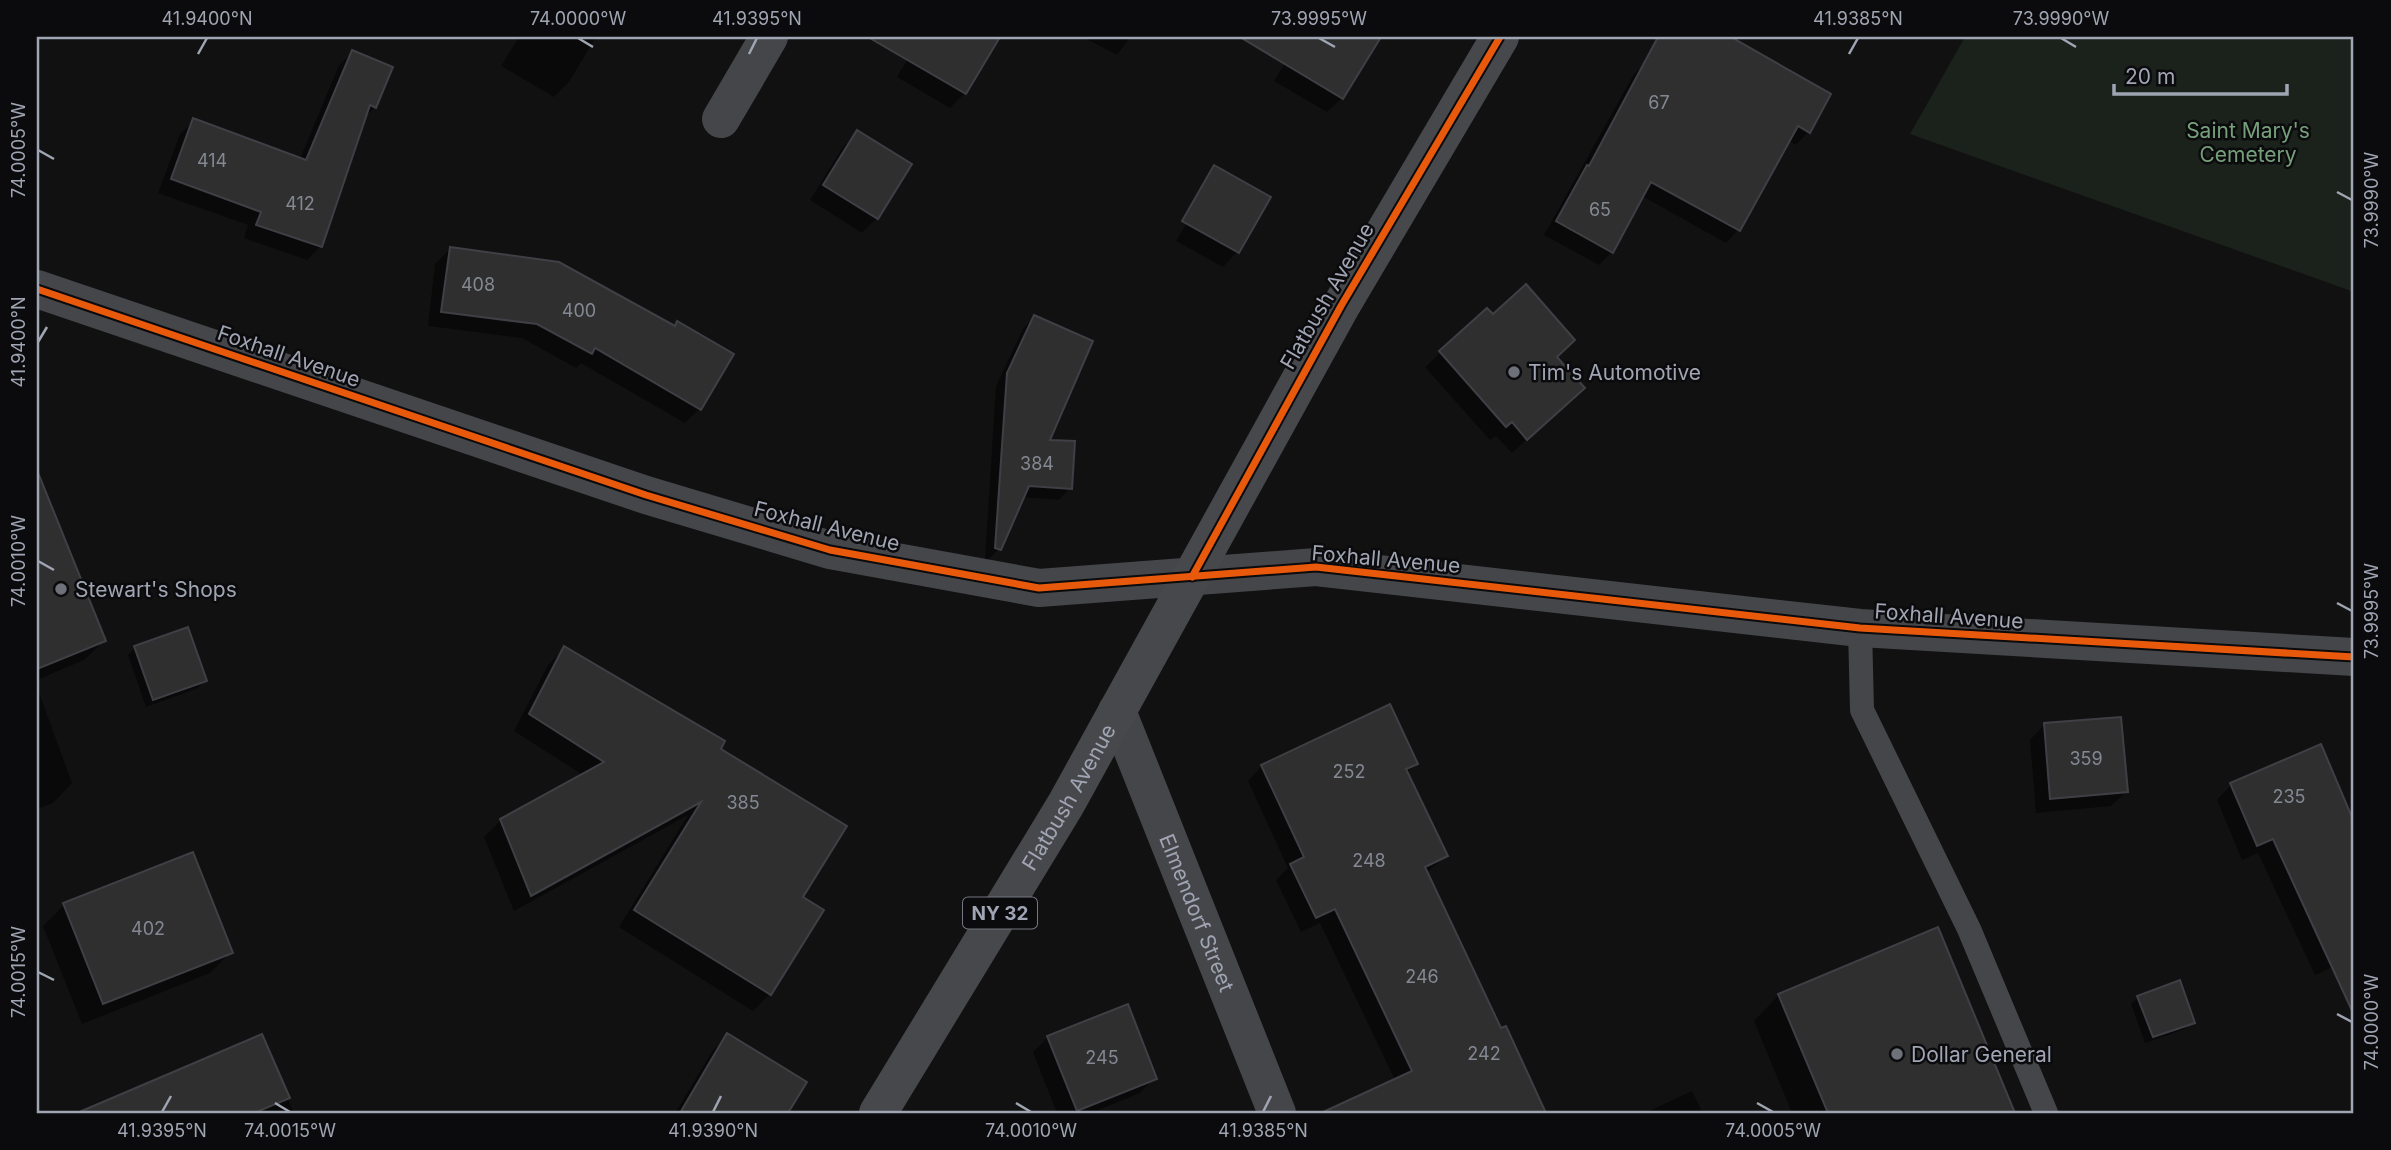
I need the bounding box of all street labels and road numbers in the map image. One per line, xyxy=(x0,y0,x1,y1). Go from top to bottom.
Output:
street label: Flatbush Avenue xyxy=(1275,218,1379,374)
street label: Foxhall Avenue xyxy=(214,320,364,392)
street label: Foxhall Avenue xyxy=(752,496,902,556)
street label: Foxhall Avenue xyxy=(1311,540,1461,578)
street label: Foxhall Avenue xyxy=(1874,598,2024,634)
street label: Flatbush Avenue xyxy=(1016,719,1120,875)
street label: Elmendorf Street xyxy=(1155,830,1240,995)
road number: NY 32 xyxy=(963,897,1037,928)

